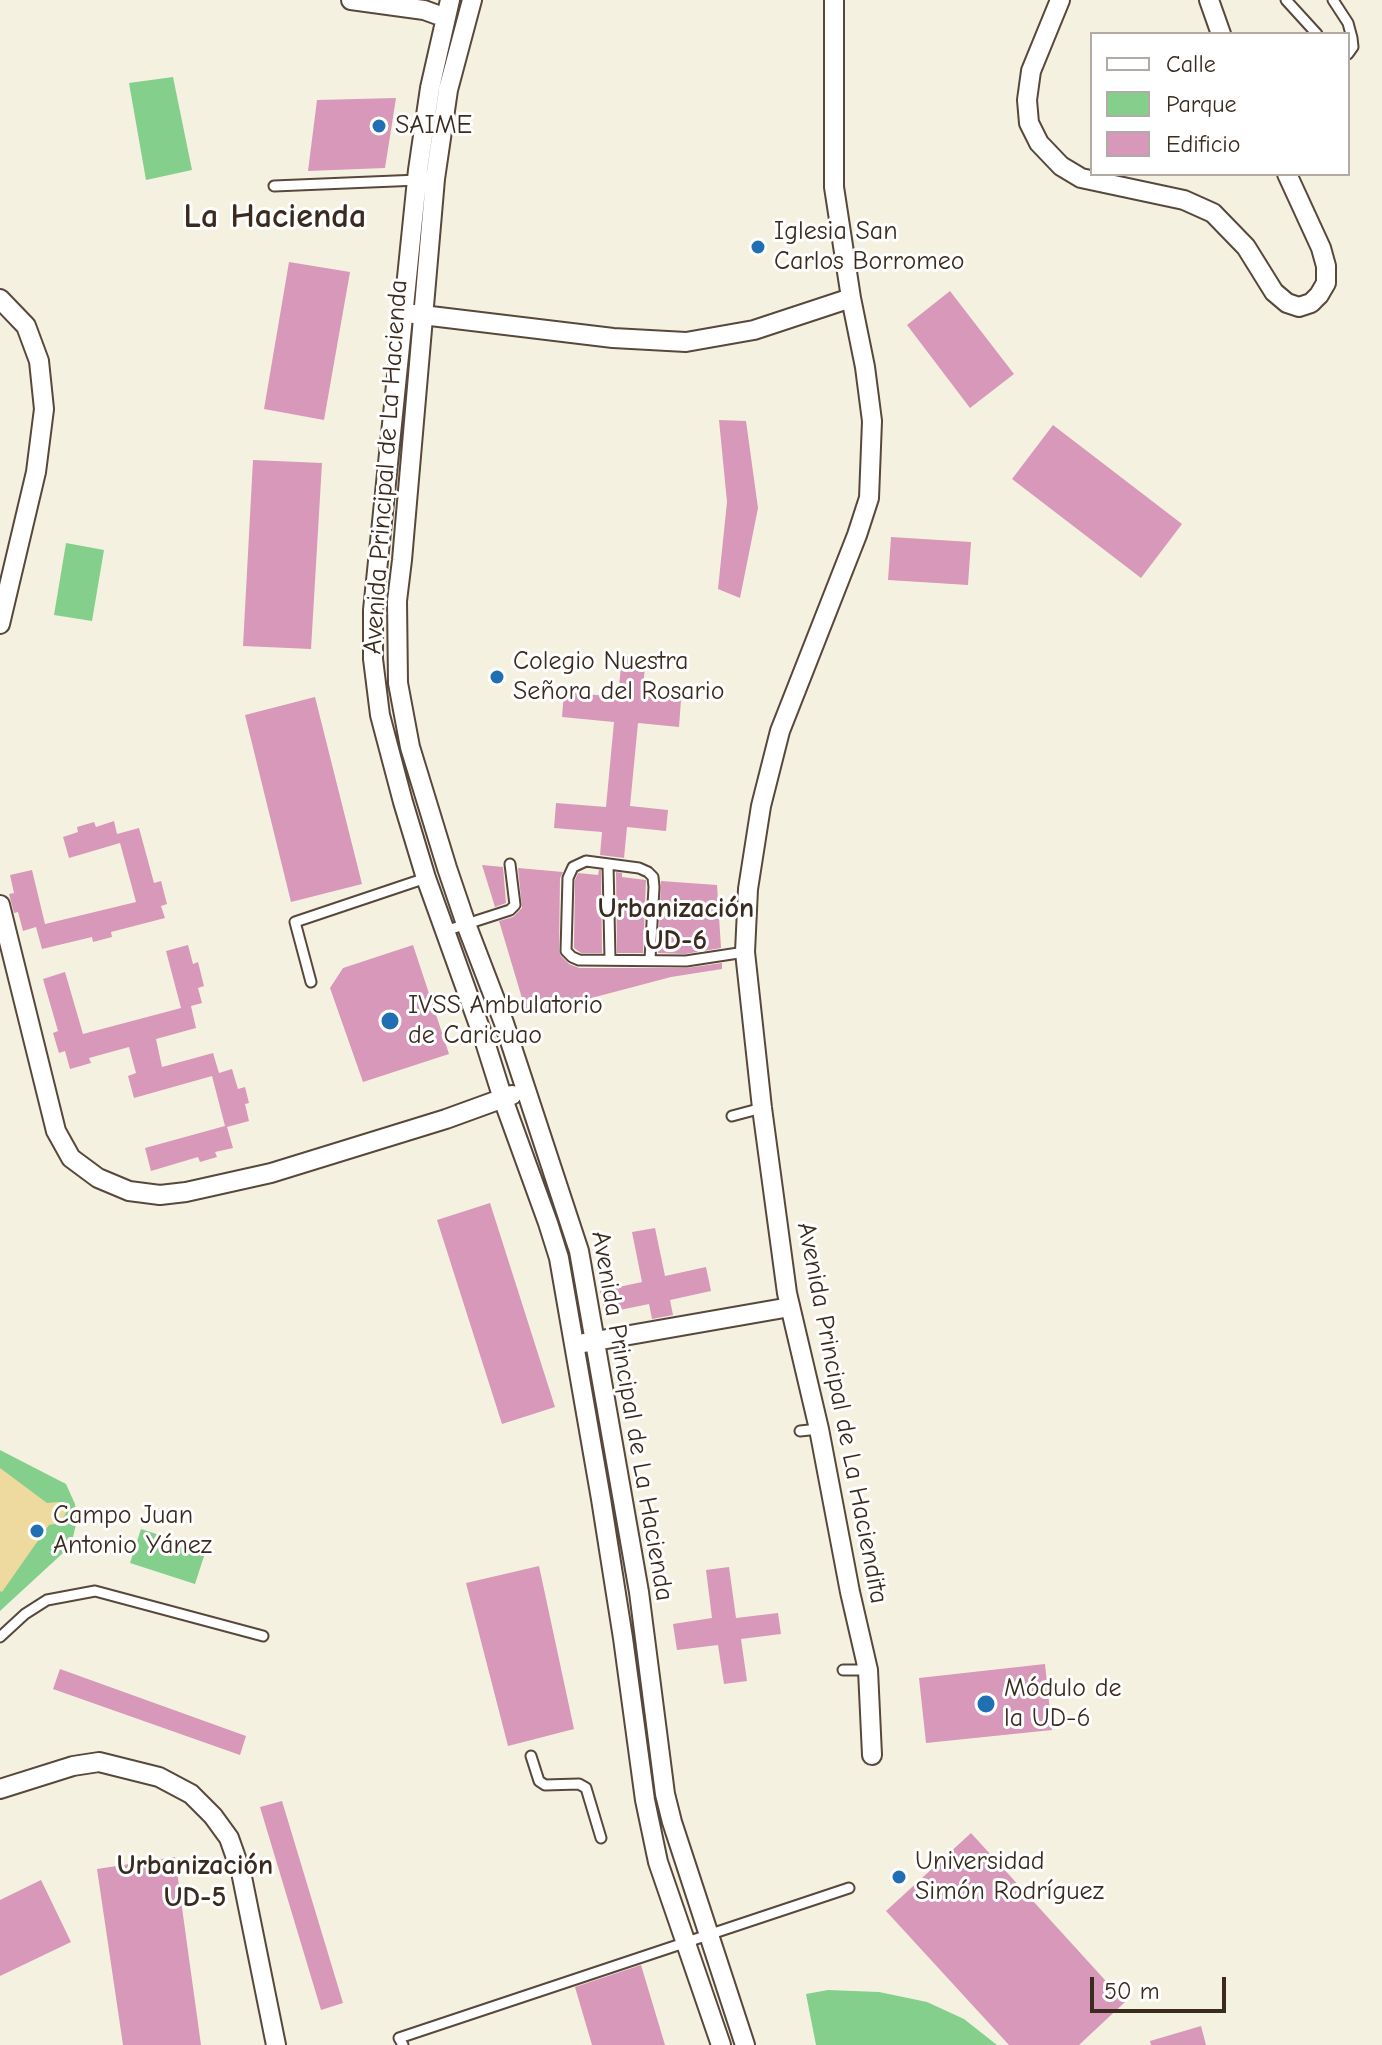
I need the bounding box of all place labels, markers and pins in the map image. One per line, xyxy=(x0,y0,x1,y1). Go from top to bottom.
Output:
place label: SAIME xyxy=(395,110,472,142)
marker: SAIME xyxy=(370,117,388,135)
place label: Iglesia San Carlos Borromeo xyxy=(774,216,965,278)
marker: Iglesia San Carlos Borromeo xyxy=(749,238,767,256)
place label: Colegio Nuestra Señora del Rosario xyxy=(513,646,725,708)
marker: Colegio Nuestra Señora del Rosario xyxy=(488,668,506,686)
place label: IVSS Ambulatorio de Caricuao xyxy=(408,990,603,1052)
marker: IVSS Ambulatorio de Caricuao xyxy=(379,1010,401,1032)
place label: Campo Juan Antonio Yánez xyxy=(53,1500,212,1562)
marker: Campo Juan Antonio Yánez xyxy=(28,1522,46,1540)
place label: Módulo de la UD-6 xyxy=(1004,1673,1122,1734)
marker: Módulo de la UD-6 xyxy=(975,1693,997,1715)
place label: Universidad Simón Rodríguez xyxy=(915,1846,1104,1908)
marker: Universidad Simón Rodríguez xyxy=(890,1868,908,1886)

